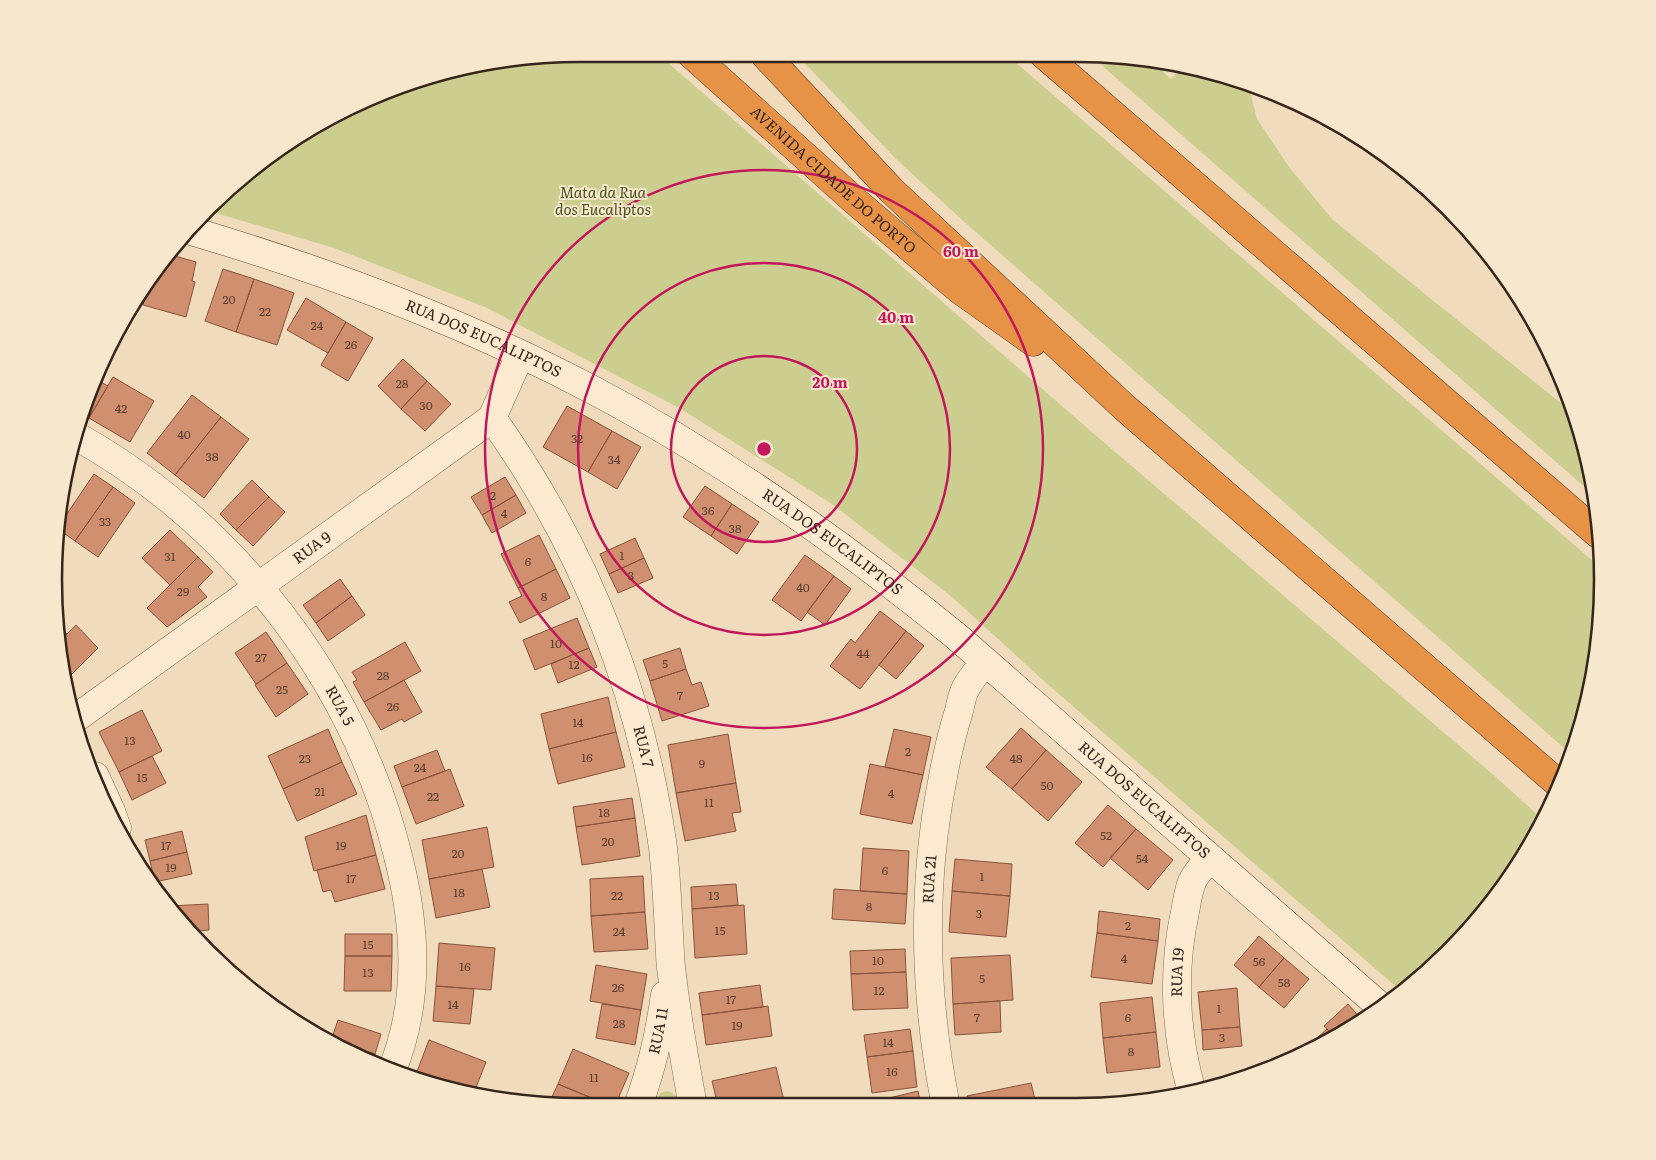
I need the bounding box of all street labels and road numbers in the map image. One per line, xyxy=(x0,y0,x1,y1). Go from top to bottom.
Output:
street label: AVENIDA CIDADE DO PORTO xyxy=(746,100,922,258)
street label: RUA DOS EUCALIPTOS xyxy=(403,292,566,382)
street label: RUA DOS EUCALIPTOS xyxy=(758,482,908,600)
street label: RUA 9 xyxy=(287,525,335,568)
street label: RUA 5 xyxy=(321,681,361,729)
street label: RUA 7 xyxy=(628,723,661,770)
street label: RUA DOS EUCALIPTOS xyxy=(1074,735,1216,863)
street label: RUA 21 xyxy=(915,854,941,904)
street label: RUA 19 xyxy=(1164,947,1189,997)
street label: RUA 11 xyxy=(641,1006,673,1056)

